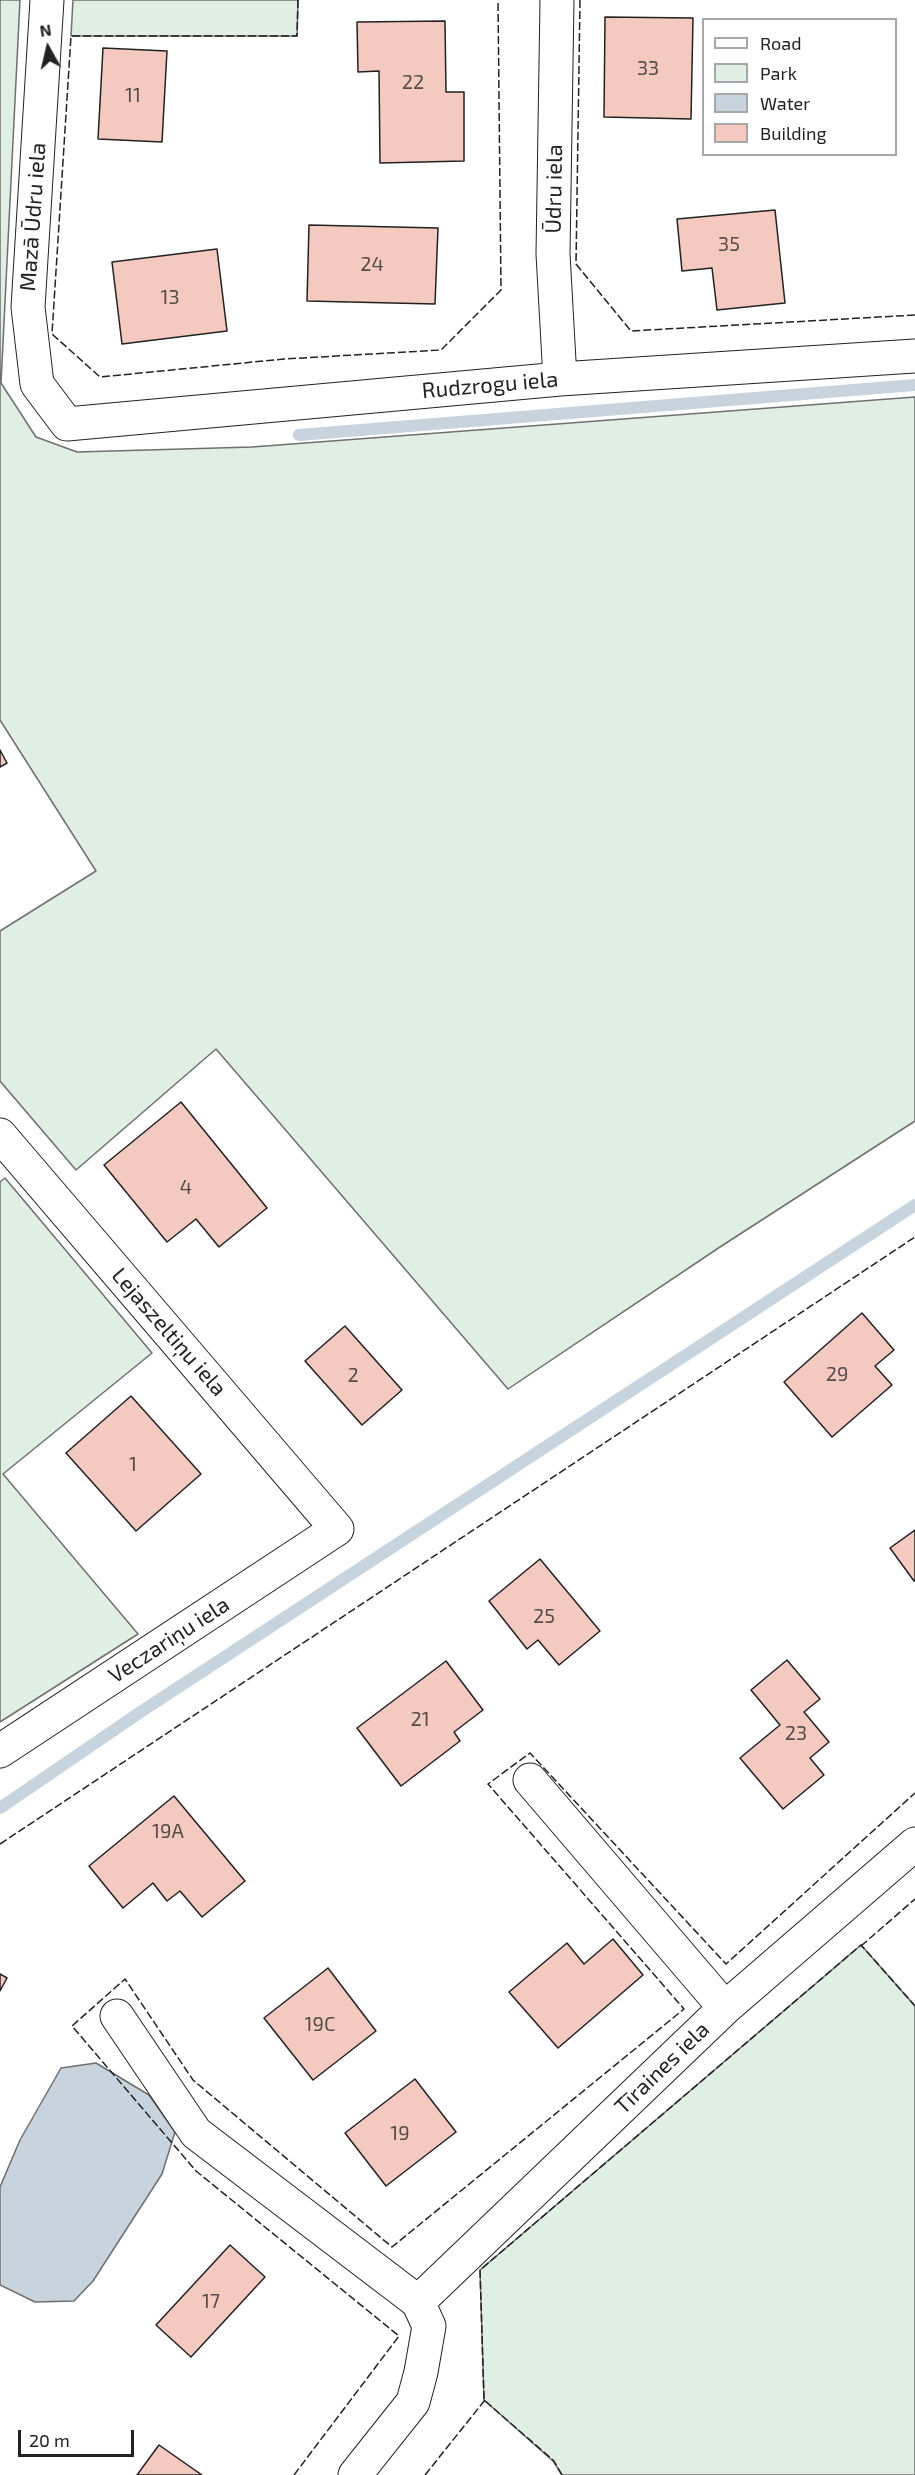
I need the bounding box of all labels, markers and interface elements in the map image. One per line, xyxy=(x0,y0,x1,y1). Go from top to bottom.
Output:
north arrow xyxy=(18,18,78,78)
legend xyxy=(702,18,897,156)
text: N xyxy=(38,19,52,40)
text: Road xyxy=(760,32,801,54)
house number: 33 xyxy=(637,56,659,80)
text: Park xyxy=(760,62,797,84)
house number: 22 xyxy=(402,70,424,94)
house number: 11 xyxy=(125,83,141,107)
text: Water xyxy=(760,92,810,114)
text: Building xyxy=(760,122,827,144)
street label: Mazā Ūdru iela xyxy=(15,142,51,292)
street label: Ūdru iela xyxy=(540,144,568,234)
house number: 35 xyxy=(718,232,740,256)
house number: 24 xyxy=(360,252,384,276)
house number: 13 xyxy=(160,285,180,309)
street label: Rudzrogu iela xyxy=(421,366,559,404)
house number: 4 xyxy=(180,1175,192,1199)
street label: Lejaszeltiņu iela xyxy=(106,1263,232,1401)
house number: 29 xyxy=(826,1362,848,1386)
house number: 2 xyxy=(347,1363,359,1387)
house number: 1 xyxy=(129,1452,137,1476)
street label: Veczariņu iela xyxy=(104,1591,234,1689)
house number: 25 xyxy=(533,1604,555,1628)
house number: 21 xyxy=(410,1707,430,1731)
house number: 23 xyxy=(785,1721,807,1745)
house number: 19A xyxy=(152,1819,184,1843)
house number: 19C xyxy=(305,2012,335,2036)
street label: Tīraines iela xyxy=(609,2016,715,2120)
house number: 19 xyxy=(390,2121,410,2145)
house number: 17 xyxy=(202,2289,220,2313)
scale bar xyxy=(21,2418,136,2456)
text: 20 m xyxy=(29,2429,70,2451)

